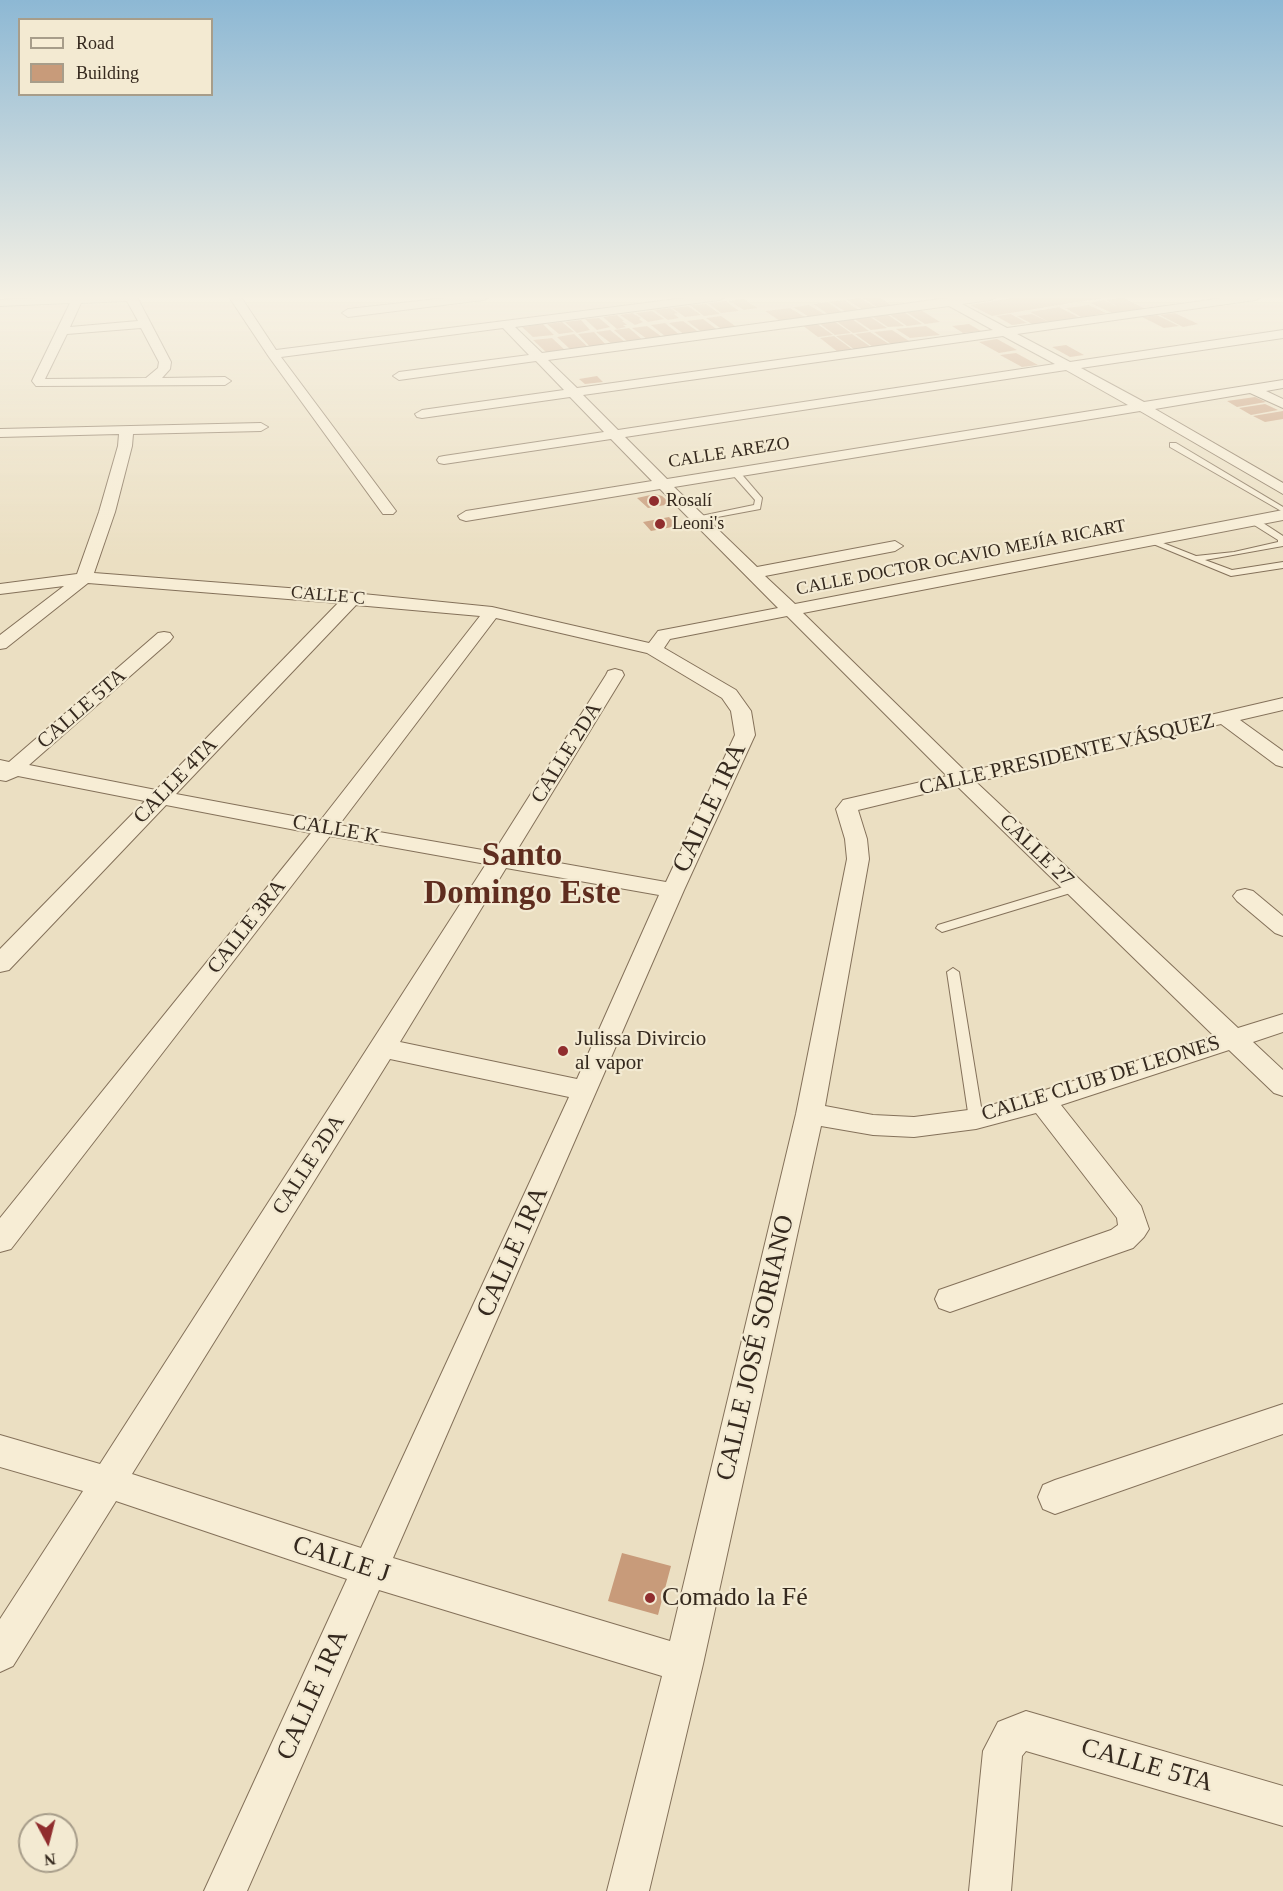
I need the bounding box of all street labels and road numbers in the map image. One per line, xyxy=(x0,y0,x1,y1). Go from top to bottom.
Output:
street label: CALLE AREZO xyxy=(667,433,791,473)
street label: CALLE DOCTOR OCAVIO MEJÍA RICART xyxy=(794,515,1128,601)
street label: CALLE C xyxy=(290,582,366,610)
street label: CALLE 5TA xyxy=(32,664,132,754)
street label: CALLE 2DA xyxy=(526,698,608,808)
street label: CALLE PRESIDENTE VÁSQUEZ xyxy=(917,709,1217,801)
street label: CALLE 4TA xyxy=(129,733,223,829)
street label: CALLE 1RA xyxy=(666,738,754,878)
street label: CALLE 27 xyxy=(993,809,1079,893)
street label: CALLE K xyxy=(290,810,382,850)
street label: CALLE 3RA xyxy=(202,875,292,979)
street label: CALLE CLUB DE LEONES xyxy=(979,1031,1223,1127)
street label: CALLE 2DA xyxy=(267,1110,351,1220)
street label: CALLE 1RA xyxy=(470,1182,556,1322)
street label: CALLE JOSÉ SORIANO xyxy=(710,1212,802,1484)
street label: CALLE J xyxy=(288,1530,394,1590)
street label: CALLE 1RA xyxy=(270,1625,356,1765)
street label: CALLE 5TA xyxy=(1077,1732,1217,1800)

